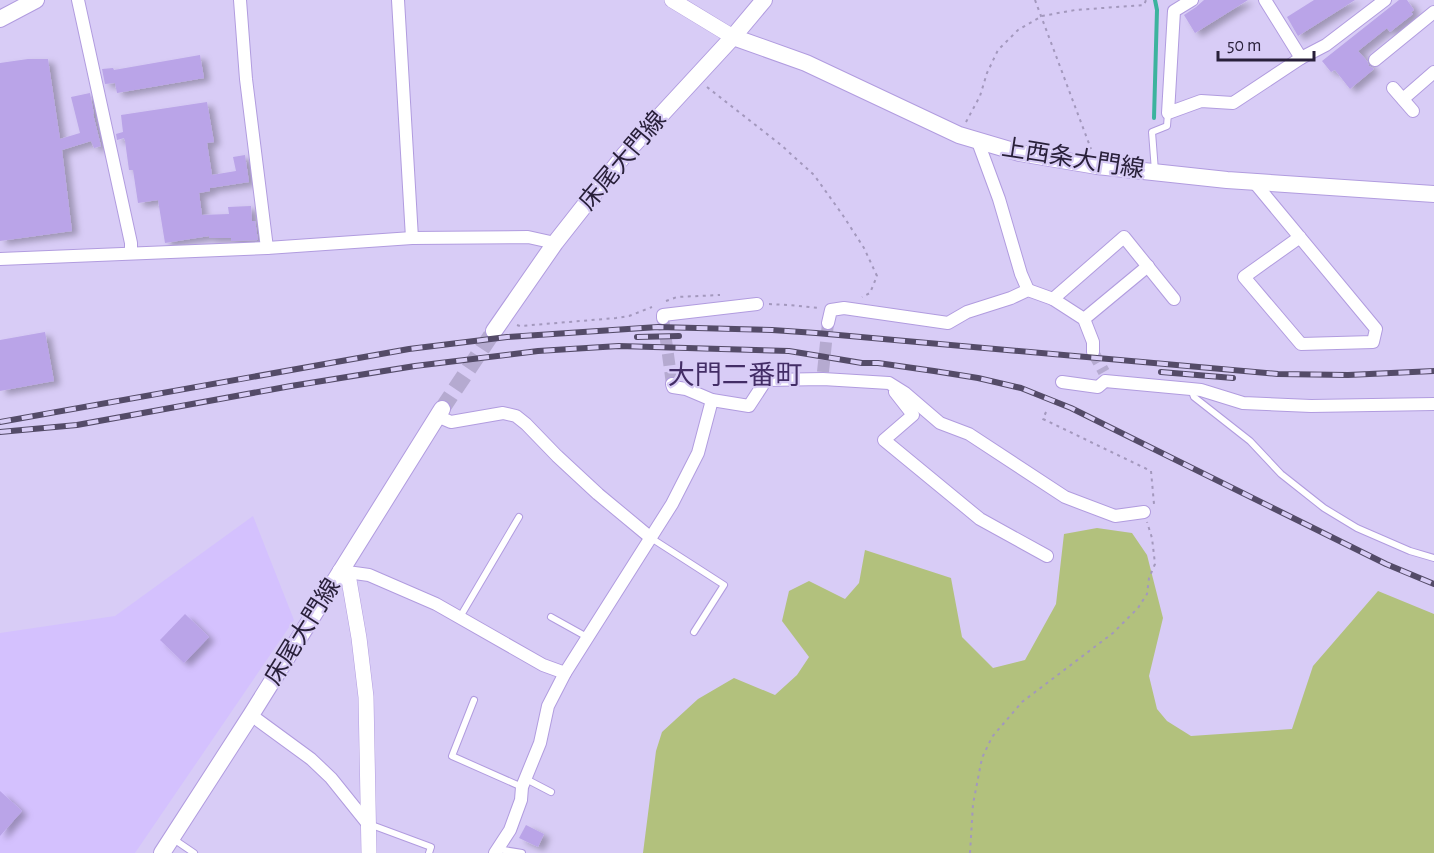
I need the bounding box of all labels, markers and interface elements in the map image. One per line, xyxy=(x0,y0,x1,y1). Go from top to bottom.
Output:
scale bar xyxy=(1218,24,1314,62)
text: 50 m xyxy=(1227,37,1261,55)
street label: 床尾大門線 xyxy=(574,106,671,215)
street label: 上西条大門線 xyxy=(1000,134,1146,182)
district label: 大門二番町 xyxy=(668,361,803,389)
street label: 床尾大門線 xyxy=(259,574,345,689)

